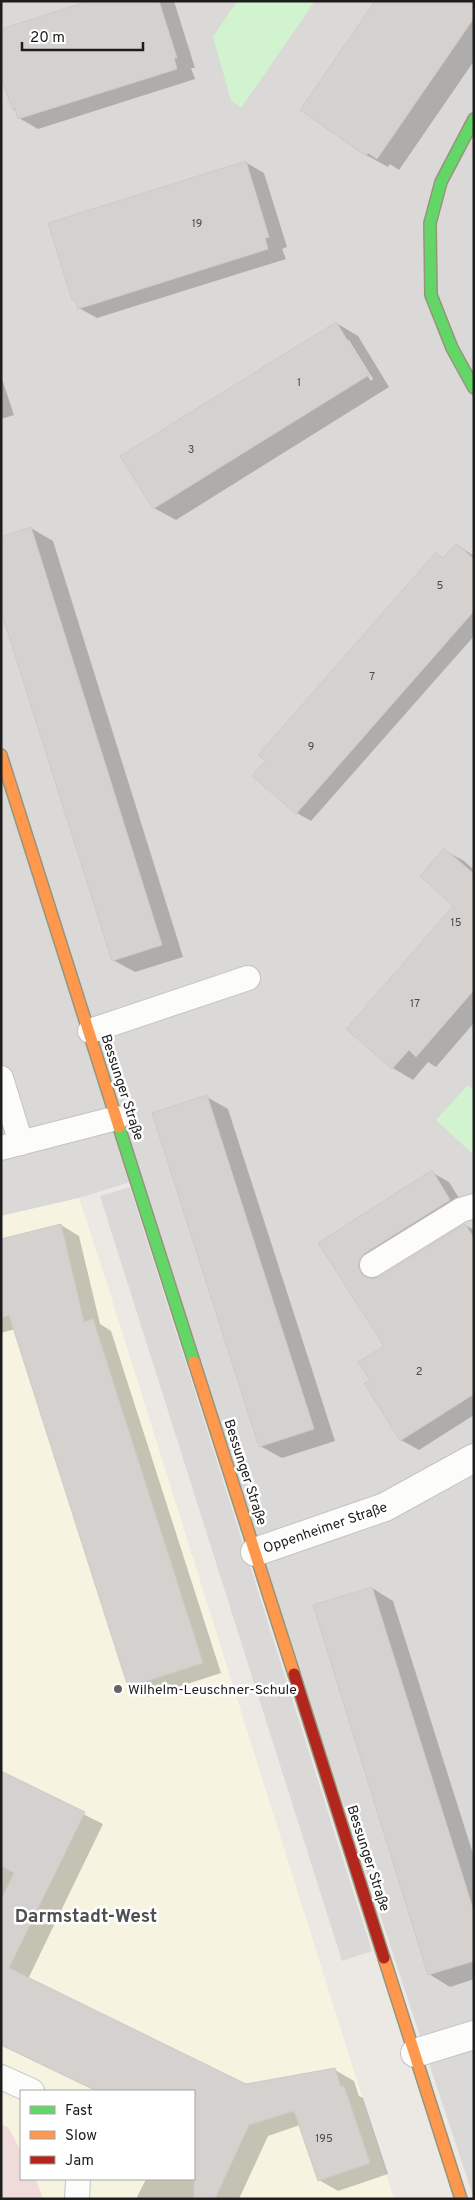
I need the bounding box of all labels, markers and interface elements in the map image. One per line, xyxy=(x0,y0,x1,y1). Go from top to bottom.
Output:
scale bar xyxy=(22,20,144,52)
text: 20 m xyxy=(30,29,65,48)
house number: 19 xyxy=(192,217,202,231)
house number: 1 xyxy=(297,376,301,390)
house number: 3 xyxy=(188,443,194,457)
house number: 5 xyxy=(437,579,444,593)
house number: 7 xyxy=(369,670,375,684)
house number: 9 xyxy=(308,740,314,754)
house number: 15 xyxy=(451,916,462,930)
house number: 17 xyxy=(410,997,420,1011)
street label: Bessunger Straße xyxy=(96,1032,147,1143)
house number: 2 xyxy=(416,1365,422,1379)
street label: Bessunger Straße xyxy=(219,1417,270,1528)
street label: Oppenheimer Straße xyxy=(261,1499,390,1558)
place label: Wilhelm-Leuschner-Schule xyxy=(128,1682,297,1699)
marker: Wilhelm-Leuschner-Schule xyxy=(112,1683,124,1695)
street label: Bessunger Straße xyxy=(342,1803,393,1914)
district label: Darmstadt-West xyxy=(15,1905,157,1929)
legend xyxy=(20,2090,195,2180)
text: Fast xyxy=(65,2102,93,2121)
text: Slow xyxy=(65,2127,97,2146)
house number: 195 xyxy=(315,2132,333,2146)
text: Jam xyxy=(65,2152,94,2171)

